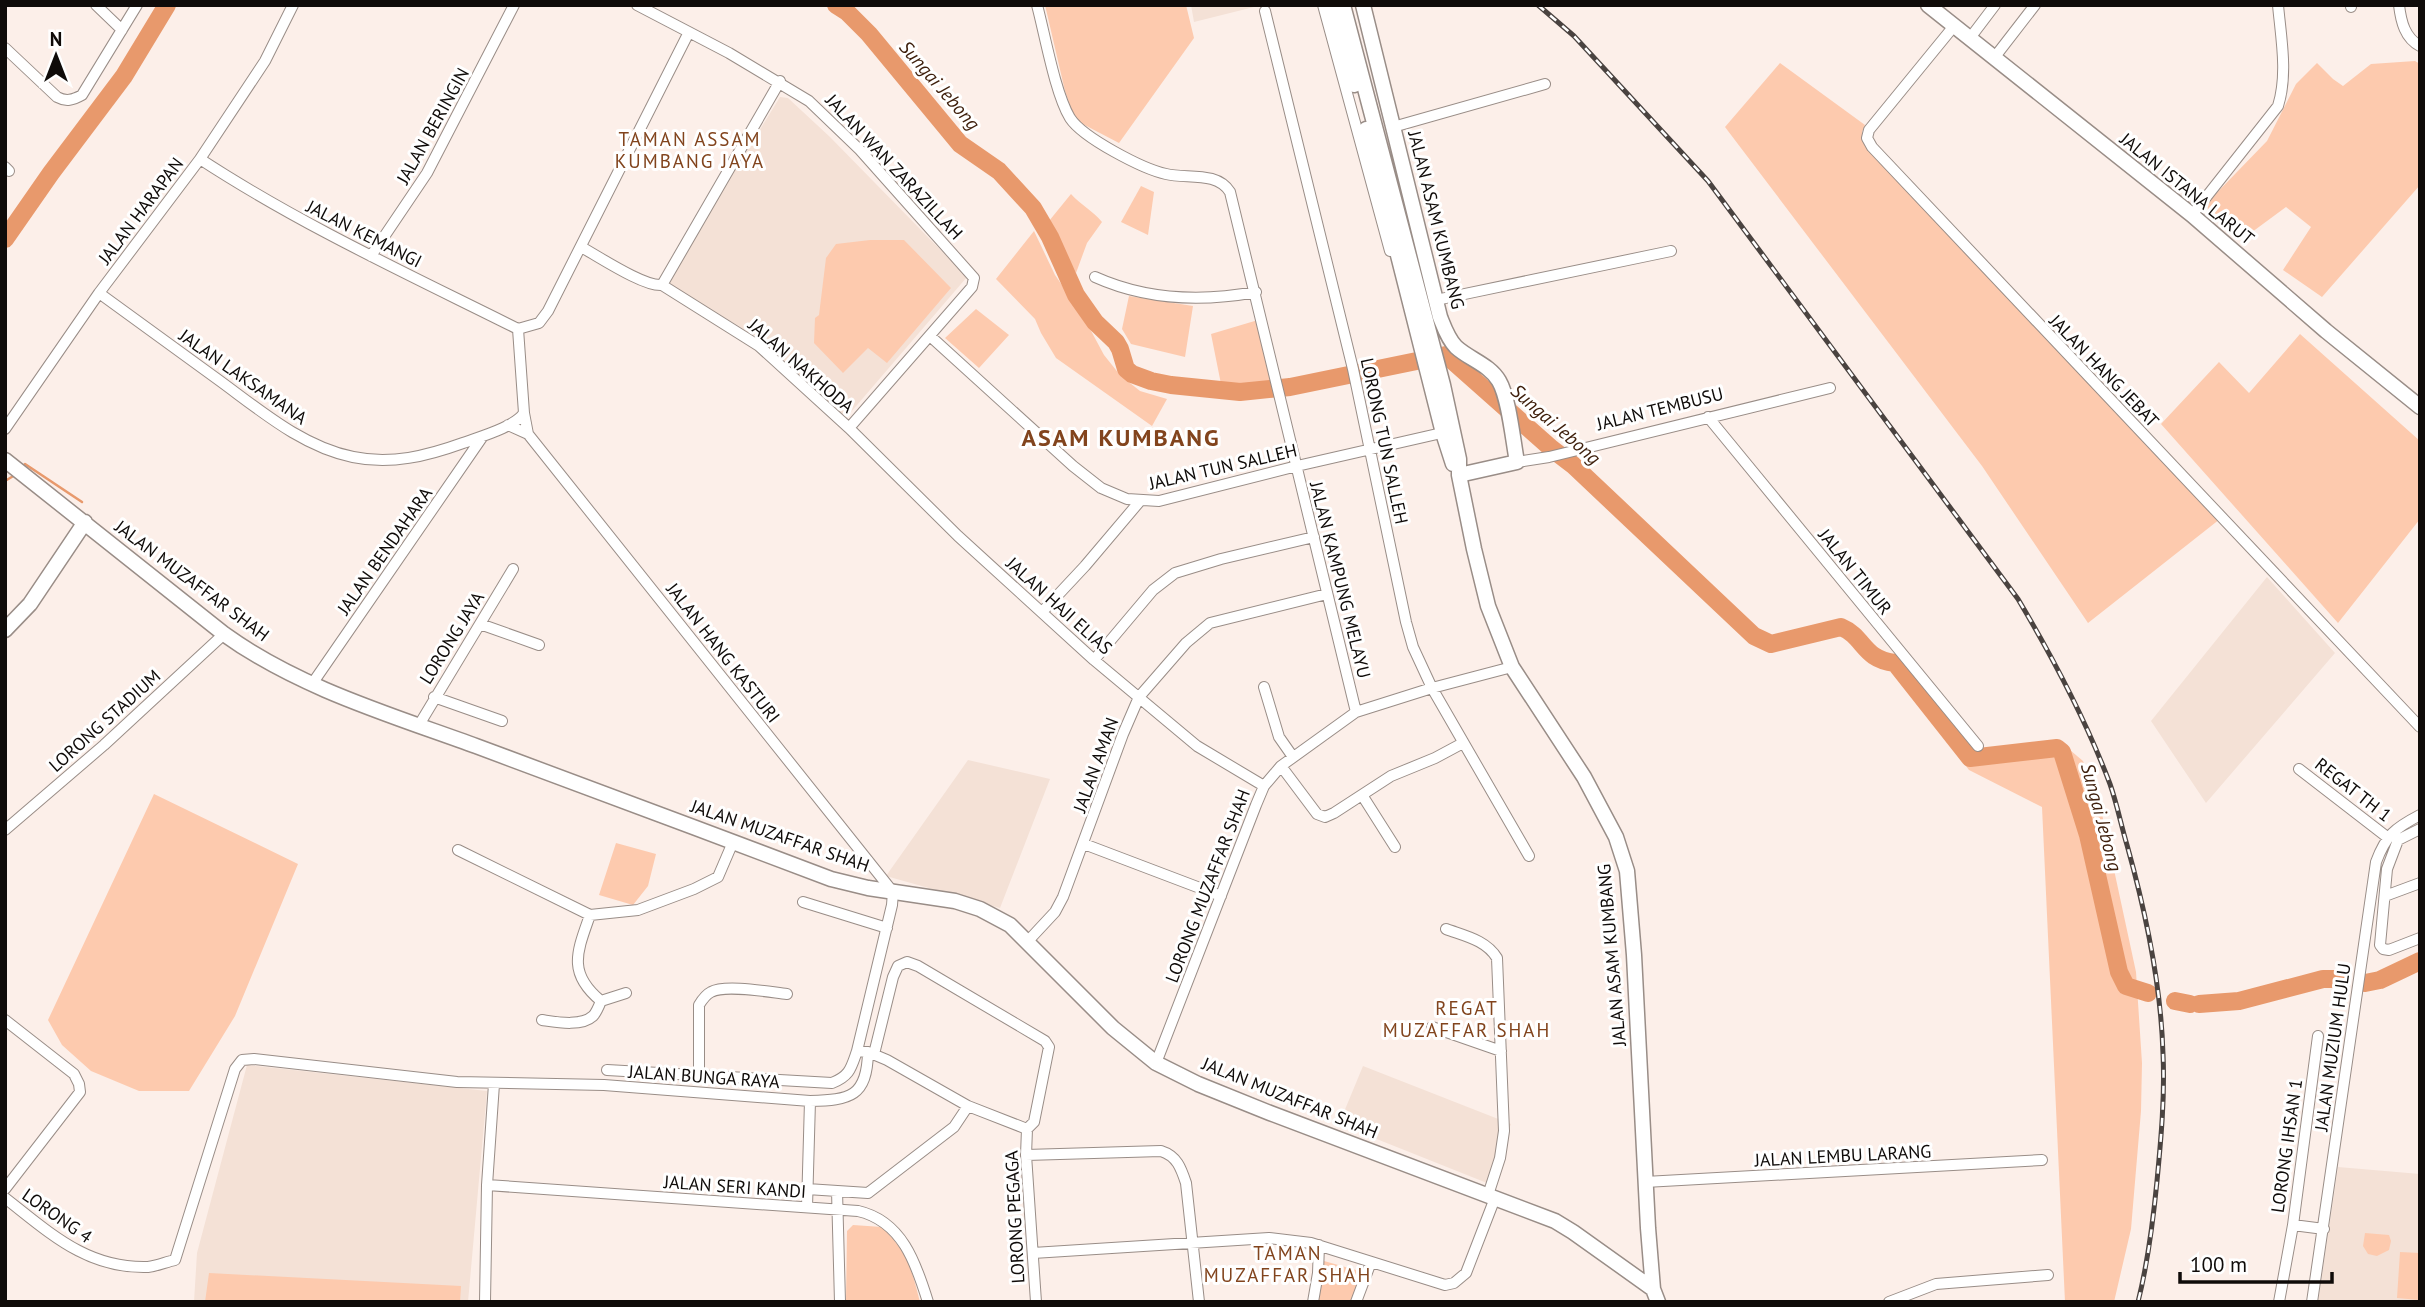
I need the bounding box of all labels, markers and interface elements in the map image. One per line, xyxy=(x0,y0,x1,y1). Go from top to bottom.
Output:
north arrow xyxy=(21,21,91,91)
text: N xyxy=(50,27,62,51)
water label: Sungai Jebong xyxy=(895,35,986,135)
street label: JALAN BERINGIN xyxy=(391,64,474,189)
street label: JALAN WAN ZARAZILLAH xyxy=(820,88,968,244)
district label: TAMAN ASSAM KUMBANG JAYA xyxy=(615,127,765,173)
street label: JALAN ASAM KUMBANG xyxy=(1403,127,1470,311)
street label: JALAN ISTANA LARUT xyxy=(2115,127,2259,250)
street label: JALAN HARAPAN xyxy=(92,153,188,269)
street label: JALAN KEMANGI xyxy=(302,194,426,272)
street label: JALAN HANG JEBAT xyxy=(2044,309,2164,432)
street label: JALAN NAKHODA xyxy=(743,313,859,418)
street label: JALAN LAKSAMANA xyxy=(174,323,312,430)
street label: LORONG TUN SALLEH xyxy=(1356,356,1413,526)
water label: Sungai Jebong xyxy=(1506,379,1606,470)
street label: JALAN TEMBUSU xyxy=(1593,382,1725,436)
district label: ASAM KUMBANG xyxy=(1021,422,1221,453)
street label: JALAN TUN SALLEH xyxy=(1146,438,1299,495)
street label: JALAN KAMPUNG MELAYU xyxy=(1305,478,1376,681)
street label: JALAN BENDAHARA xyxy=(332,482,437,620)
street label: JALAN MUZAFFAR SHAH xyxy=(110,514,274,646)
street label: JALAN TIMUR xyxy=(1813,523,1897,620)
street label: JALAN HAJI ELIAS xyxy=(1001,551,1117,659)
street label: JALAN HANG KASTURI xyxy=(661,577,785,727)
street label: LORONG JAYA xyxy=(414,587,489,688)
street label: LORONG STADIUM xyxy=(44,664,165,777)
street label: JALAN AMAN xyxy=(1067,714,1123,816)
street label: REGAT TH 1 xyxy=(2310,753,2396,827)
water label: Sungai Jebong xyxy=(2076,760,2128,874)
street label: LORONG MUZAFFAR SHAH xyxy=(1160,786,1255,986)
street label: JALAN MUZAFFAR SHAH xyxy=(687,794,873,877)
street label: JALAN ASAM KUMBANG xyxy=(1592,863,1631,1048)
street label: JALAN MUZIUM HULU xyxy=(2309,961,2356,1133)
district label: REGAT MUZAFFAR SHAH xyxy=(1383,996,1551,1042)
street label: JALAN MUZAFFAR SHAH xyxy=(1198,1051,1381,1143)
street label: JALAN BUNGA RAYA xyxy=(627,1060,781,1093)
street label: LORONG IHSAN 1 xyxy=(2266,1078,2307,1214)
street label: JALAN LEMBU LARANG xyxy=(1753,1139,1932,1172)
street label: LORONG PEGAGA xyxy=(1000,1150,1029,1284)
street label: JALAN SERI KANDI xyxy=(662,1170,807,1203)
street label: LORONG 4 xyxy=(18,1183,97,1248)
scale bar xyxy=(2180,1240,2332,1284)
district label: TAMAN MUZAFFAR SHAH xyxy=(1204,1241,1372,1287)
text: 100 m xyxy=(2190,1251,2247,1278)

